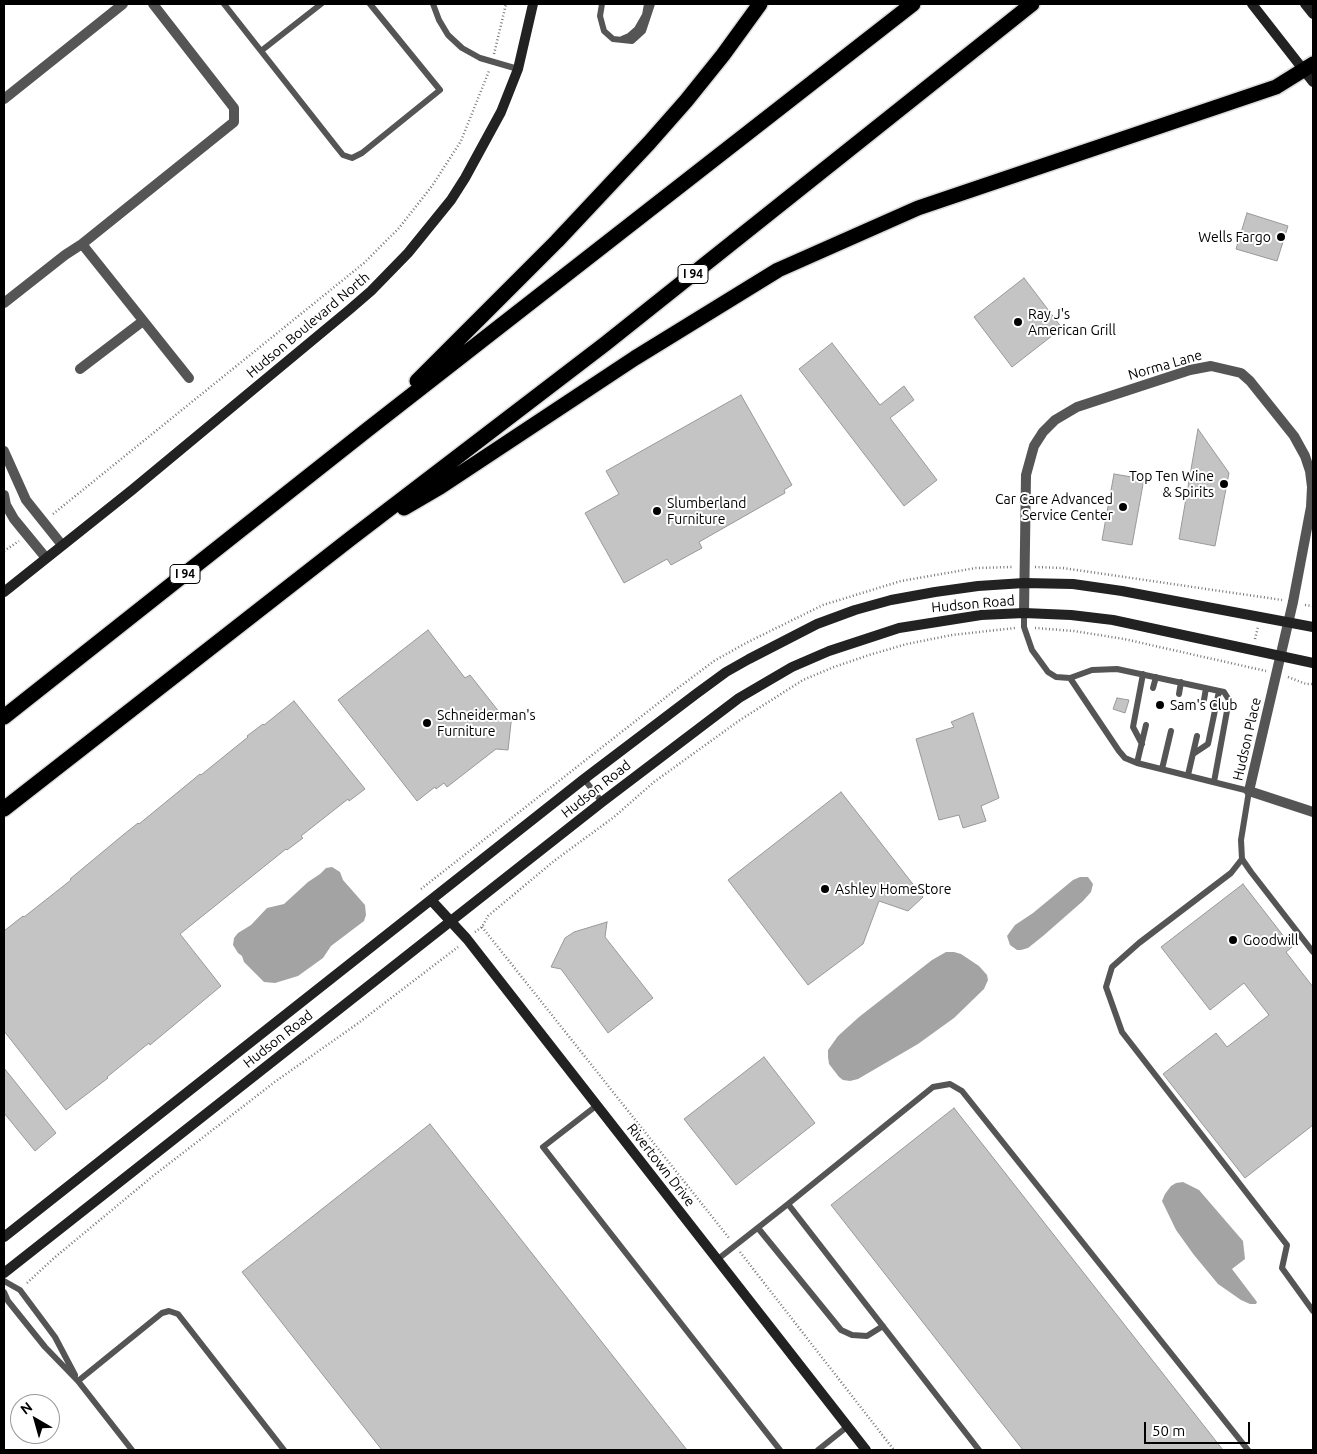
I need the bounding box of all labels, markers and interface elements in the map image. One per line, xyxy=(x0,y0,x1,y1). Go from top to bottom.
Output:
place label: Wells Fargo xyxy=(1198,229,1271,245)
marker: Wells Fargo xyxy=(1275,231,1287,243)
road number: I 94 xyxy=(678,264,708,284)
street label: Hudson Boulevard North xyxy=(243,269,373,381)
place label: Ray J's American Grill xyxy=(1028,306,1116,338)
marker: Ray J's American Grill xyxy=(1012,316,1024,328)
street label: Norma Lane xyxy=(1126,346,1204,384)
place label: Top Ten Wine & Spirits xyxy=(1129,468,1214,501)
marker: Top Ten Wine & Spirits xyxy=(1218,478,1230,490)
place label: Car Care Advanced Service Center xyxy=(995,491,1113,524)
place label: Slumberland Furniture xyxy=(667,495,746,528)
marker: Car Care Advanced Service Center xyxy=(1117,501,1129,513)
marker: Slumberland Furniture xyxy=(651,505,663,517)
road number: I 94 xyxy=(170,564,200,584)
street label: Hudson Road xyxy=(931,592,1015,616)
street label: Hudson Place xyxy=(1229,696,1265,782)
place label: Sam's Club xyxy=(1170,697,1238,713)
marker: Sam's Club xyxy=(1154,699,1166,711)
place label: Schneiderman's Furniture xyxy=(437,707,536,740)
marker: Schneiderman's Furniture xyxy=(421,717,433,729)
street label: Hudson Road xyxy=(558,757,634,821)
place label: Ashley HomeStore xyxy=(835,881,951,897)
marker: Ashley HomeStore xyxy=(819,883,831,895)
place label: Goodwill xyxy=(1243,932,1298,948)
marker: Goodwill xyxy=(1227,934,1239,946)
street label: Hudson Road xyxy=(240,1007,316,1071)
street label: Rivertown Drive xyxy=(623,1120,699,1210)
north arrow xyxy=(10,1394,60,1444)
text: N xyxy=(17,1398,35,1417)
scale bar xyxy=(1147,1412,1253,1444)
text: 50 m xyxy=(1152,1422,1185,1439)

